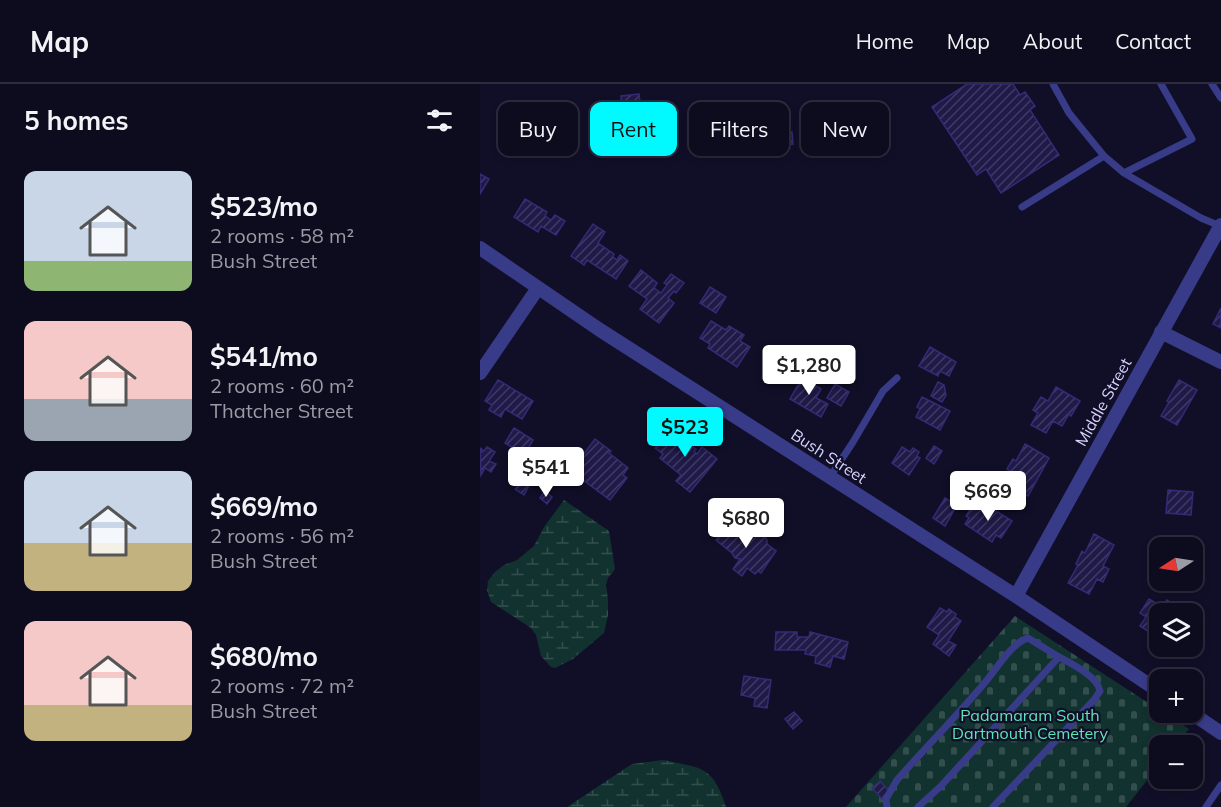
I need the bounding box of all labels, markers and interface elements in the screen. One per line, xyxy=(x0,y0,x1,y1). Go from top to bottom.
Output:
text: Map xyxy=(30,24,89,59)
text: Home xyxy=(856,28,914,54)
text: Map xyxy=(947,28,990,54)
text: About xyxy=(1023,28,1082,54)
text: Contact xyxy=(1115,28,1191,54)
chip: Buy xyxy=(498,102,578,156)
chip: Rent xyxy=(590,102,677,156)
chip: Filters xyxy=(689,102,789,156)
chip: New xyxy=(801,102,889,156)
text: 5 homes xyxy=(24,104,128,137)
icon: filters xyxy=(423,104,456,137)
text: $523/mo xyxy=(210,190,318,223)
icon: home xyxy=(72,195,144,267)
text: 2 rooms · 58 m² xyxy=(210,223,354,248)
text: Bush Street xyxy=(210,248,317,273)
text: $541/mo xyxy=(210,340,318,373)
icon: home xyxy=(72,345,144,417)
pin: $1,280 xyxy=(760,345,858,396)
text: $1,280 xyxy=(777,352,841,377)
street label: Middle Street xyxy=(1071,354,1136,450)
text: 2 rooms · 60 m² xyxy=(210,373,354,398)
text: Thatcher Street xyxy=(210,398,353,423)
pin: $523 xyxy=(649,407,721,458)
text: $523 xyxy=(661,414,709,439)
street label: Bush Street xyxy=(788,424,871,488)
pin: $541 xyxy=(510,447,582,498)
text: $541 xyxy=(522,454,570,479)
pin: $669 xyxy=(952,471,1024,522)
text: $669 xyxy=(964,478,1012,503)
text: $669/mo xyxy=(210,490,318,523)
icon: home xyxy=(72,495,144,567)
pin: $680 xyxy=(710,498,782,549)
text: $680 xyxy=(722,505,770,530)
text: 2 rooms · 56 m² xyxy=(210,523,354,548)
north arrow xyxy=(1149,537,1203,591)
map controls xyxy=(1149,537,1203,789)
text: Bush Street xyxy=(210,548,317,573)
button: layers xyxy=(1149,603,1203,657)
text: $680/mo xyxy=(210,640,318,673)
icon: home xyxy=(72,645,144,717)
button: + xyxy=(1149,669,1203,723)
text: 2 rooms · 72 m² xyxy=(210,673,354,698)
text: Bush Street xyxy=(210,698,317,723)
park label: Padamaram South Dartmouth Cemetery xyxy=(952,705,1108,743)
button: − xyxy=(1149,735,1203,789)

